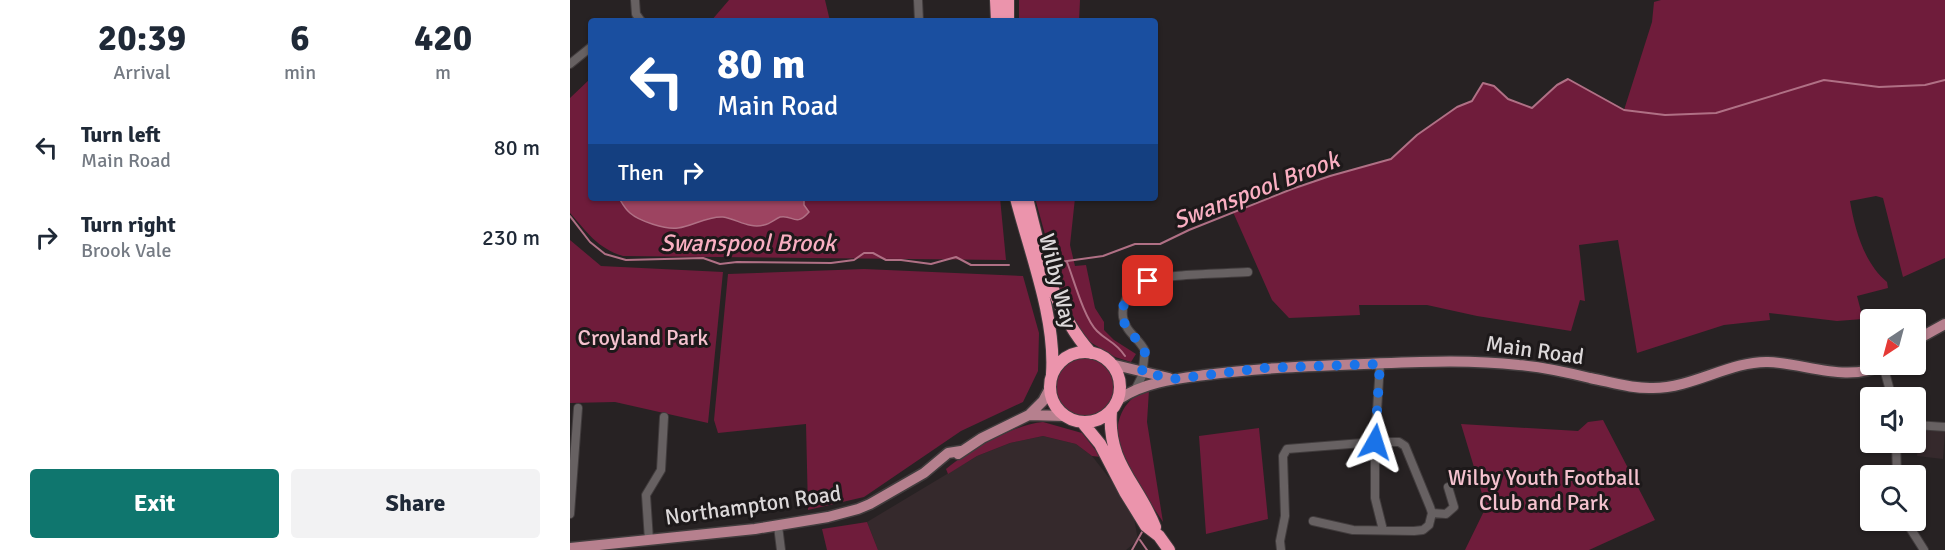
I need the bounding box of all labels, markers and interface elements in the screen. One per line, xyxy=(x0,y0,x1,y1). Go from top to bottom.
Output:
text: 20:39 xyxy=(98,16,186,61)
text: 6 xyxy=(290,16,310,61)
text: 420 xyxy=(414,16,472,61)
text: 80 m xyxy=(717,39,806,90)
icon: left xyxy=(618,42,696,120)
text: Arrival xyxy=(113,60,171,85)
text: min xyxy=(284,60,316,85)
text: m xyxy=(435,60,451,85)
text: Main Road xyxy=(717,90,838,123)
text: Turn left xyxy=(81,121,161,148)
icon: left xyxy=(30,131,63,164)
text: 80 m xyxy=(494,134,540,161)
water label: Swanspool Brook xyxy=(1169,144,1345,235)
text: Main Road xyxy=(81,148,171,173)
icon: right xyxy=(676,156,709,189)
text: Then xyxy=(618,159,664,186)
text: Turn right xyxy=(81,211,176,238)
icon: right xyxy=(30,221,63,254)
text: 230 m xyxy=(482,224,540,251)
water label: Swanspool Brook xyxy=(660,228,838,258)
street label: Wilby Way xyxy=(1033,231,1083,332)
text: Brook Vale xyxy=(81,238,172,263)
pin xyxy=(1122,255,1173,306)
icon: arrive xyxy=(1131,264,1164,297)
north arrow xyxy=(1860,309,1926,375)
map controls xyxy=(1860,309,1926,531)
park label: Croyland Park xyxy=(578,324,708,351)
street label: Main Road xyxy=(1484,330,1586,370)
button: sound xyxy=(1860,387,1926,453)
position arrow xyxy=(1343,410,1407,474)
park label: Wilby Youth Football Club and Park xyxy=(1448,464,1640,516)
button: search xyxy=(1860,465,1926,531)
button: Exit xyxy=(30,469,279,538)
button: Share xyxy=(291,469,540,538)
street label: Northampton Road xyxy=(663,479,843,531)

